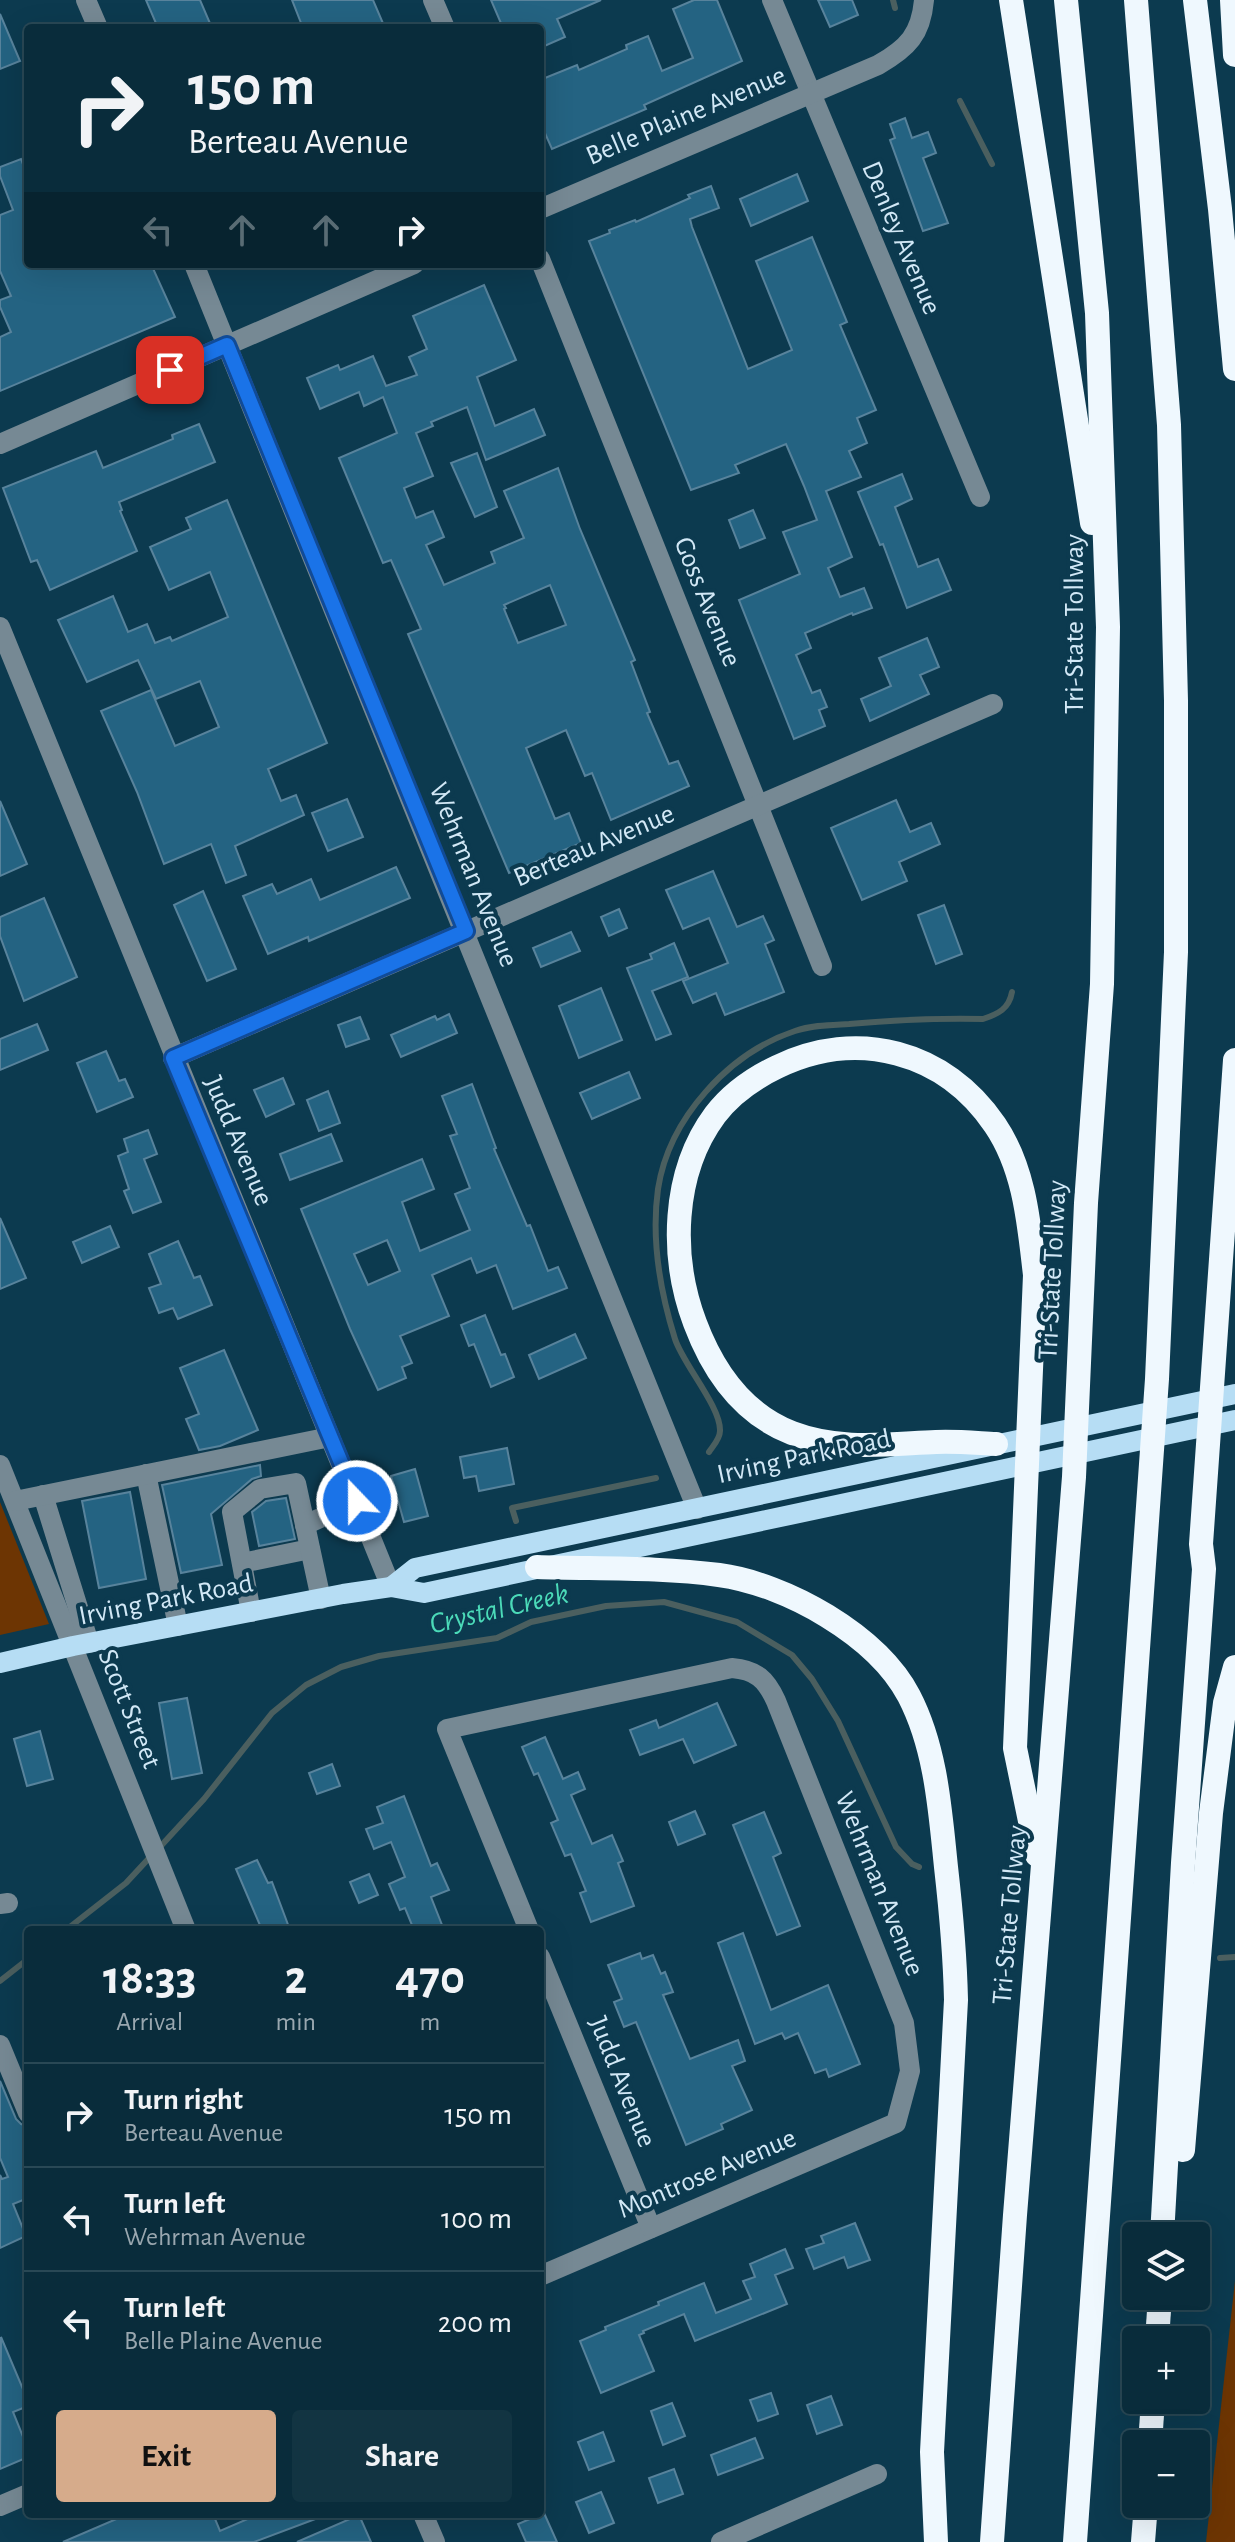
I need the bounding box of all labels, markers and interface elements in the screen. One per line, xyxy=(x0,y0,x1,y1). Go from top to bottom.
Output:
icon: right xyxy=(56,56,160,160)
text: 150 m xyxy=(188,59,315,115)
street label: Belle Plaine Avenue xyxy=(582,61,790,171)
text: Berteau Avenue xyxy=(188,124,409,160)
street label: Denley Avenue xyxy=(856,157,946,319)
icon: left xyxy=(136,208,180,252)
icon: ahead xyxy=(220,208,264,252)
icon: ahead xyxy=(304,208,348,252)
icon: right xyxy=(388,208,432,252)
pin xyxy=(136,336,204,404)
icon: arrive xyxy=(148,348,192,392)
street label: Goss Avenue xyxy=(668,533,746,671)
street label: Tri-State Tollway xyxy=(1061,534,1089,714)
street label: Wehrman Avenue xyxy=(423,779,523,971)
street label: Berteau Avenue xyxy=(510,800,678,892)
street label: Judd Avenue xyxy=(198,1072,278,1210)
street label: Tri-State Tollway xyxy=(1034,1179,1072,1361)
street label: Irving Park Road xyxy=(715,1425,893,1489)
position arrow xyxy=(315,1459,399,1543)
street label: Irving Park Road xyxy=(77,1569,255,1631)
water label: Crystal Creek xyxy=(427,1578,571,1640)
street label: Scott Street xyxy=(92,1646,166,1773)
street label: Wehrman Avenue xyxy=(829,1788,929,1980)
street label: Tri-State Tollway xyxy=(988,1824,1032,2006)
text: 18:33 xyxy=(103,1955,196,2003)
text: 2 xyxy=(284,1955,307,2003)
text: 470 xyxy=(395,1955,465,2003)
text: Arrival xyxy=(116,2009,183,2035)
text: min xyxy=(275,2009,316,2035)
text: m xyxy=(420,2009,440,2035)
street label: Judd Avenue xyxy=(583,2013,661,2151)
text: Turn right xyxy=(124,2085,243,2115)
icon: right xyxy=(56,2093,100,2137)
text: 150 m xyxy=(444,2100,512,2130)
text: Berteau Avenue xyxy=(124,2120,283,2146)
street label: Montrose Avenue xyxy=(614,2124,800,2224)
text: Turn left xyxy=(124,2189,225,2219)
icon: left xyxy=(56,2197,100,2241)
text: 100 m xyxy=(441,2204,512,2234)
map controls xyxy=(1122,2222,1210,2518)
button: layers xyxy=(1122,2222,1210,2310)
text: Wehrman Avenue xyxy=(124,2224,306,2250)
text: Turn left xyxy=(124,2293,225,2323)
icon: left xyxy=(56,2301,100,2345)
text: 200 m xyxy=(438,2308,512,2338)
button: + xyxy=(1122,2326,1210,2414)
text: Belle Plaine Avenue xyxy=(124,2328,323,2354)
button: Exit xyxy=(56,2410,276,2502)
button: Share xyxy=(292,2410,512,2502)
button: − xyxy=(1122,2430,1210,2518)

